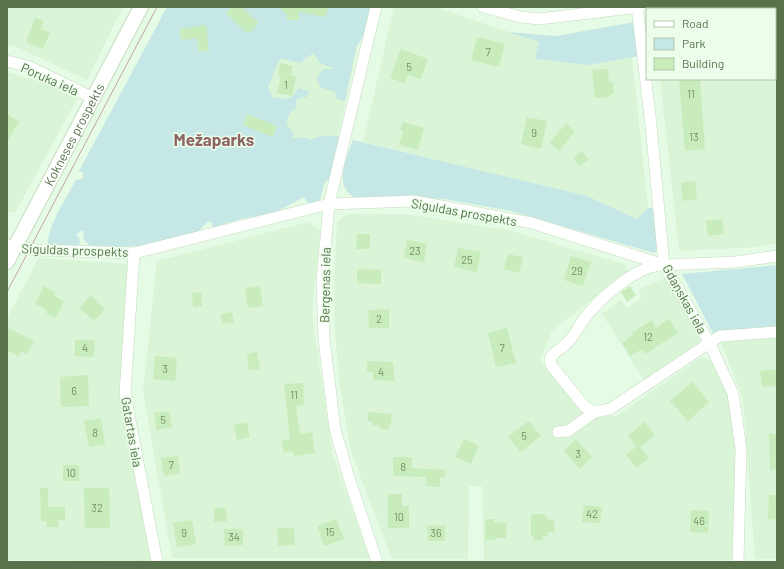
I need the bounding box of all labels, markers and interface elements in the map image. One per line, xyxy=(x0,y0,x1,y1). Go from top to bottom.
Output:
legend xyxy=(646,8,776,80)
text: Road xyxy=(682,16,709,30)
text: Park xyxy=(682,36,706,50)
house number: 7 xyxy=(485,45,491,58)
text: Building xyxy=(682,56,724,70)
street label: Poruka iela xyxy=(19,59,81,99)
house number: 5 xyxy=(406,60,412,73)
house number: 1 xyxy=(284,78,288,91)
street label: Kokneses prospekts xyxy=(40,80,108,189)
house number: 11 xyxy=(687,87,695,100)
house number: 9 xyxy=(531,126,537,139)
district label: Mežaparks xyxy=(174,129,255,149)
house number: 13 xyxy=(689,130,699,143)
street label: Siguldas prospekts xyxy=(410,195,518,229)
street label: Siguldas prospekts xyxy=(21,240,129,260)
house number: 23 xyxy=(409,244,421,257)
street label: Bergenas iela xyxy=(316,247,334,323)
house number: 25 xyxy=(461,253,473,266)
street label: Gdaņskas iela xyxy=(659,262,711,336)
house number: 29 xyxy=(571,264,583,277)
house number: 2 xyxy=(376,312,382,325)
house number: 12 xyxy=(643,330,653,343)
house number: 4 xyxy=(82,341,88,354)
house number: 7 xyxy=(499,341,505,354)
house number: 3 xyxy=(162,362,168,375)
house number: 4 xyxy=(378,365,384,378)
house number: 6 xyxy=(71,384,77,397)
house number: 11 xyxy=(290,388,298,401)
street label: Gatartas iela xyxy=(118,396,146,468)
house number: 5 xyxy=(160,413,166,426)
house number: 8 xyxy=(92,426,98,439)
house number: 5 xyxy=(521,429,527,442)
house number: 3 xyxy=(575,447,581,460)
house number: 7 xyxy=(168,458,174,471)
house number: 8 xyxy=(400,460,406,473)
house number: 10 xyxy=(66,466,76,479)
house number: 32 xyxy=(91,501,103,514)
house number: 42 xyxy=(586,507,598,520)
house number: 10 xyxy=(394,510,404,523)
house number: 46 xyxy=(693,514,705,527)
house number: 15 xyxy=(325,525,335,538)
house number: 9 xyxy=(181,526,187,539)
house number: 36 xyxy=(430,526,442,539)
house number: 34 xyxy=(228,530,240,543)

